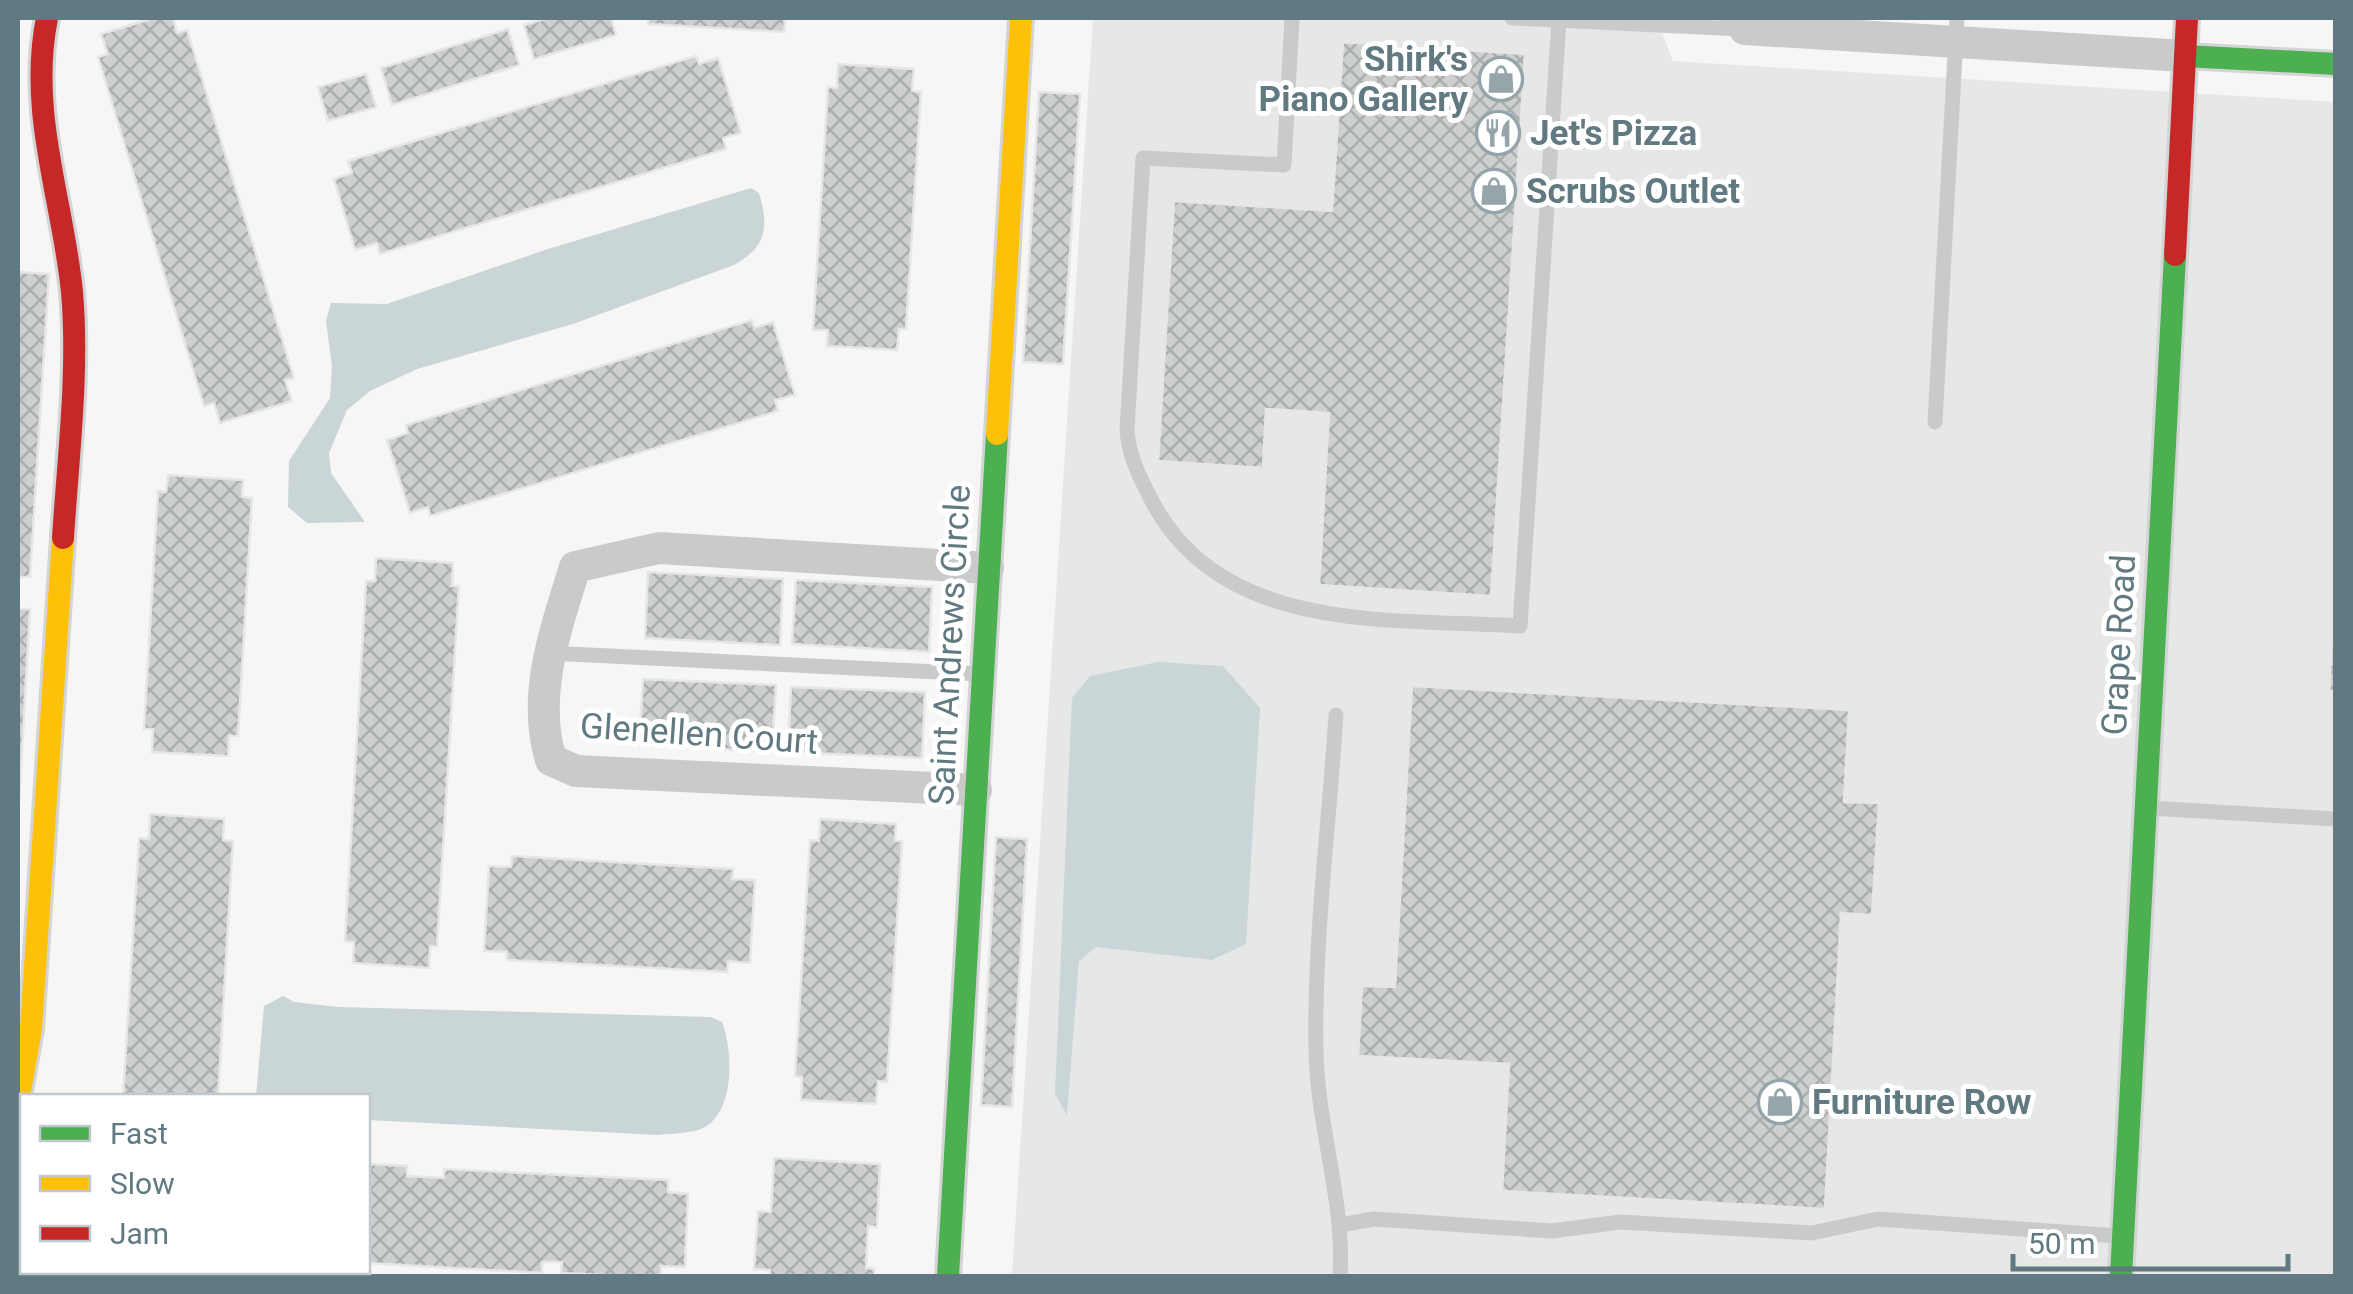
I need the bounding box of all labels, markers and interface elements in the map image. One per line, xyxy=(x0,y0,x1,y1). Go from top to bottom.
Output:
place label: Shirk's Piano Gallery xyxy=(1259,39,1468,120)
shop icon: Shirk's Piano Gallery xyxy=(1478,56,1524,102)
restaurant icon: Jet's Pizza xyxy=(1475,110,1521,156)
place label: Jet's Pizza xyxy=(1530,113,1697,154)
shop icon: Scrubs Outlet xyxy=(1471,168,1517,214)
place label: Scrubs Outlet xyxy=(1526,171,1740,212)
street label: Saint Andrews Circle xyxy=(921,484,979,806)
street label: Grape Road xyxy=(2094,553,2144,737)
street label: Glenellen Court xyxy=(579,705,819,763)
shop icon: Furniture Row xyxy=(1757,1079,1803,1125)
place label: Furniture Row xyxy=(1812,1082,2032,1123)
legend xyxy=(20,1094,370,1274)
text: Fast xyxy=(110,1116,168,1151)
text: Slow xyxy=(110,1166,175,1201)
scale bar xyxy=(2013,1209,2288,1271)
text: Jam xyxy=(110,1216,169,1251)
text: 50 m xyxy=(2028,1226,2095,1261)

